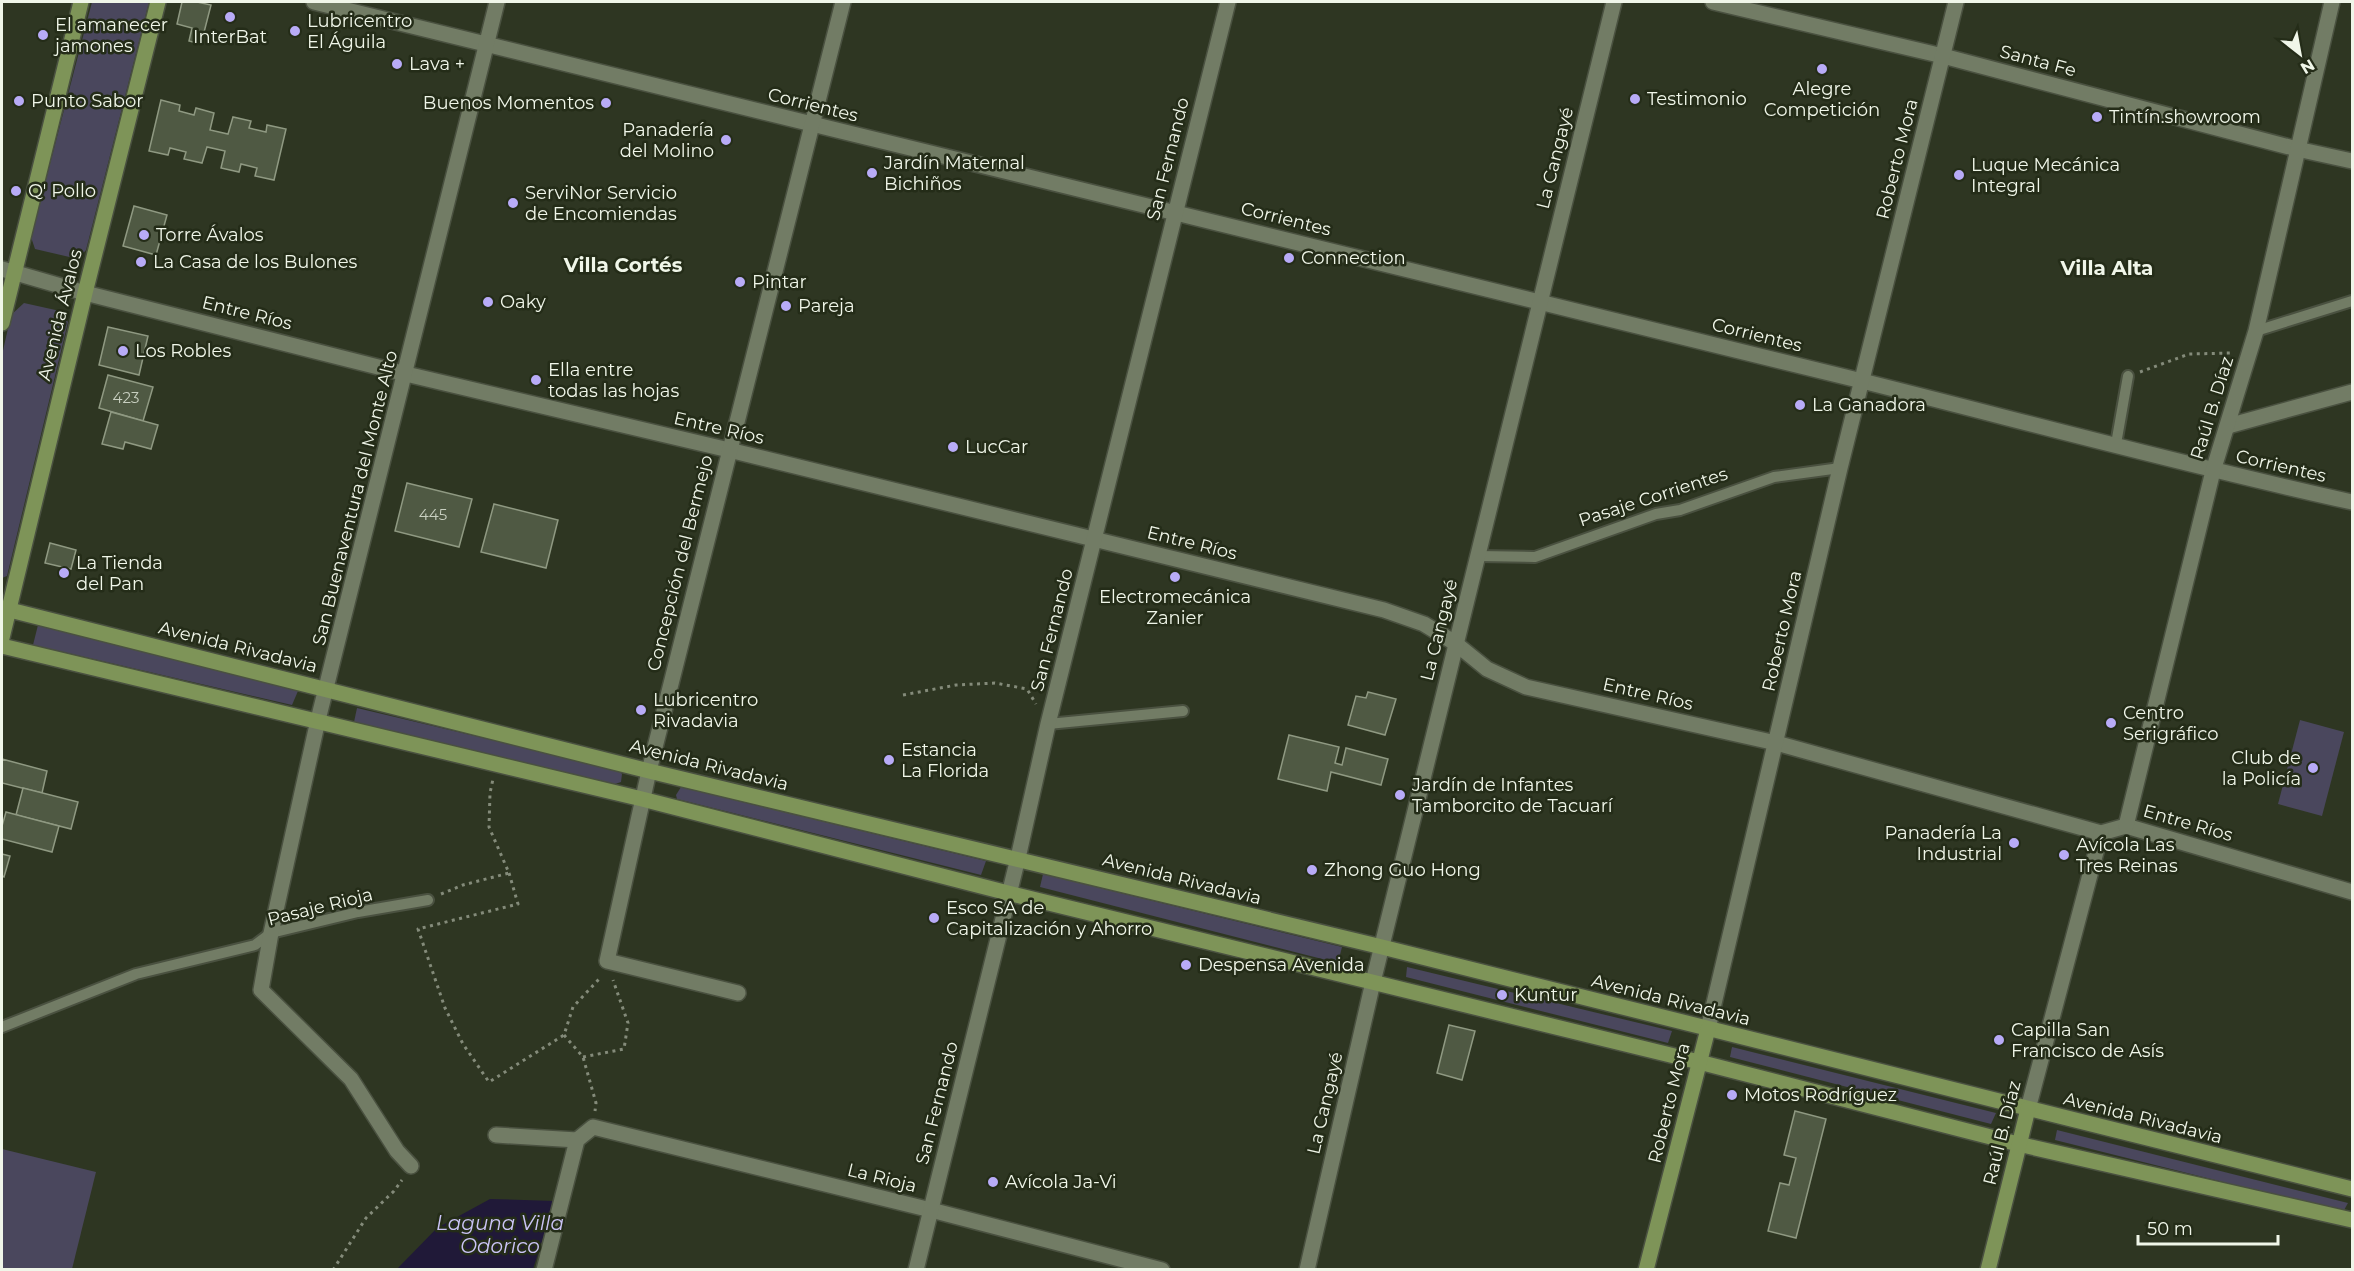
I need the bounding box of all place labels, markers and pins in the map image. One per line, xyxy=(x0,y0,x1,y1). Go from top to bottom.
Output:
marker: InterBat xyxy=(223,10,237,24)
place label: Lubricentro El Águila xyxy=(307,10,412,53)
place label: El amanecer jamones xyxy=(53,14,168,57)
marker: Lubricentro El Águila xyxy=(288,24,302,38)
place label: InterBat xyxy=(193,26,267,48)
marker: El amanecer jamones xyxy=(36,28,50,42)
place label: Lava + xyxy=(409,53,465,75)
marker: Lava + xyxy=(390,57,404,71)
marker: Alegre Competición xyxy=(1815,62,1829,76)
place label: Alegre Competición xyxy=(1764,78,1880,121)
place label: Testimonio xyxy=(1647,88,1747,110)
place label: Punto Sabor xyxy=(31,90,144,112)
place label: Buenos Momentos xyxy=(423,92,594,114)
marker: Testimonio xyxy=(1628,92,1642,106)
marker: Punto Sabor xyxy=(12,94,26,108)
marker: Buenos Momentos xyxy=(599,96,613,110)
place label: Tintín.showroom xyxy=(2109,106,2261,128)
marker: Tintín.showroom xyxy=(2090,110,2104,124)
place label: Panadería del Molino xyxy=(620,119,714,162)
marker: Panadería del Molino xyxy=(719,133,733,147)
place label: Jardín Maternal Bichiños xyxy=(883,152,1025,195)
place label: Luque Mecánica Integral xyxy=(1971,154,2120,197)
marker: Jardín Maternal Bichiños xyxy=(865,166,879,180)
marker: Luque Mecánica Integral xyxy=(1952,168,1966,182)
place label: Q' Pollo xyxy=(28,180,96,202)
place label: ServiNor Servicio de Encomiendas xyxy=(525,182,677,225)
marker: Q' Pollo xyxy=(9,184,23,198)
marker: ServiNor Servicio de Encomiendas xyxy=(506,196,520,210)
place label: Torre Ávalos xyxy=(156,224,264,246)
marker: Torre Ávalos xyxy=(137,228,151,242)
place label: Connection xyxy=(1301,247,1406,269)
place label: La Casa de los Bulones xyxy=(153,251,358,273)
marker: Connection xyxy=(1282,251,1296,265)
marker: La Casa de los Bulones xyxy=(134,255,148,269)
place label: Pintar xyxy=(752,271,807,293)
marker: Pintar xyxy=(733,275,747,289)
place label: Oaky xyxy=(500,291,546,313)
marker: Oaky xyxy=(481,295,495,309)
place label: Pareja xyxy=(798,295,855,317)
marker: Pareja xyxy=(779,299,793,313)
place label: Los Robles xyxy=(135,340,231,362)
marker: Los Robles xyxy=(116,344,130,358)
place label: Ella entre todas las hojas xyxy=(548,359,679,402)
marker: Ella entre todas las hojas xyxy=(529,373,543,387)
place label: La Ganadora xyxy=(1812,394,1926,416)
marker: La Ganadora xyxy=(1793,398,1807,412)
place label: LucCar xyxy=(965,436,1028,458)
marker: LucCar xyxy=(946,440,960,454)
place label: La Tienda del Pan xyxy=(76,552,163,595)
marker: La Tienda del Pan xyxy=(57,566,71,580)
marker: Electromecánica Zanier xyxy=(1168,570,1182,584)
place label: Electromecánica Zanier xyxy=(1099,586,1251,629)
place label: Lubricentro Rivadavia xyxy=(653,689,758,732)
place label: Centro Serigráfico xyxy=(2123,702,2219,745)
marker: Lubricentro Rivadavia xyxy=(634,703,648,717)
marker: Centro Serigráfico xyxy=(2104,716,2118,730)
place label: Estancia La Florida xyxy=(901,739,989,782)
place label: Club de la Policía xyxy=(2222,747,2301,790)
marker: Estancia La Florida xyxy=(882,753,896,767)
marker: Club de la Policía xyxy=(2306,761,2320,775)
place label: Jardín de Infantes Tamborcito de Tacuarí xyxy=(1411,774,1614,817)
marker: Jardín de Infantes Tamborcito de Tacuarí xyxy=(1393,788,1407,802)
place label: Panadería La Industrial xyxy=(1884,822,2002,865)
place label: Avícola Las Tres Reinas xyxy=(2076,834,2178,877)
marker: Panadería La Industrial xyxy=(2007,836,2021,850)
marker: Avícola Las Tres Reinas xyxy=(2057,848,2071,862)
place label: Zhong Guo Hong xyxy=(1324,859,1481,881)
marker: Zhong Guo Hong xyxy=(1305,863,1319,877)
place label: Esco SA de Capitalización y Ahorro xyxy=(946,897,1152,940)
marker: Esco SA de Capitalización y Ahorro xyxy=(927,911,941,925)
place label: Despensa Avenida xyxy=(1198,954,1365,976)
marker: Despensa Avenida xyxy=(1179,958,1193,972)
place label: Kuntur xyxy=(1514,984,1577,1006)
marker: Kuntur xyxy=(1495,988,1509,1002)
place label: Capilla San Francisco de Asís xyxy=(2011,1019,2164,1062)
marker: Capilla San Francisco de Asís xyxy=(1992,1033,2006,1047)
place label: Motos Rodríguez xyxy=(1744,1084,1897,1106)
marker: Motos Rodríguez xyxy=(1725,1088,1739,1102)
place label: Avícola Ja-Vi xyxy=(1005,1171,1117,1193)
marker: Avícola Ja-Vi xyxy=(986,1175,1000,1189)

